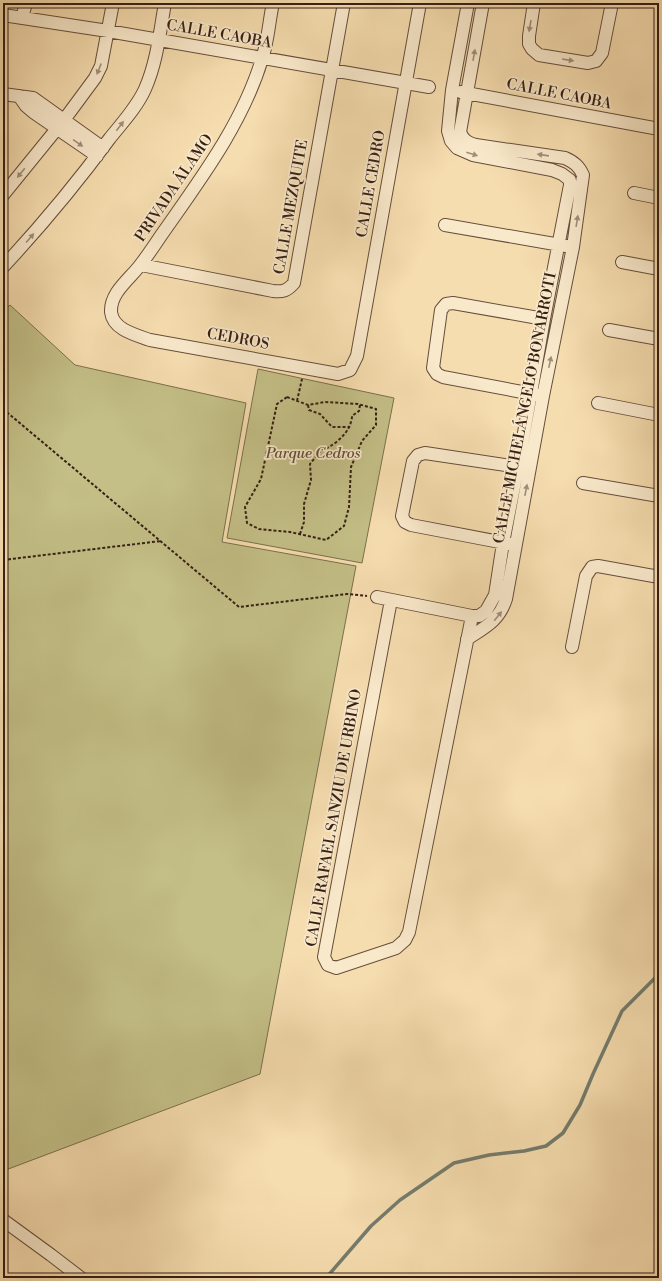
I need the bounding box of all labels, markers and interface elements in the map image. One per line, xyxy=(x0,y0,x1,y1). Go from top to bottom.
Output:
street label: CALLE CAOBA xyxy=(165,15,274,53)
one-way arrow xyxy=(527,20,533,32)
one-way arrow xyxy=(472,48,478,61)
one-way arrow xyxy=(562,57,574,63)
one-way arrow xyxy=(95,64,101,76)
street label: CALLE CAOBA xyxy=(505,74,614,114)
one-way arrow xyxy=(116,120,124,131)
street label: CALLE CEDRO xyxy=(352,129,390,239)
street label: PRIVADA ÁLAMO xyxy=(130,130,217,246)
street label: CALLE MEZQUITE xyxy=(270,138,312,276)
one-way arrow xyxy=(73,139,83,147)
one-way arrow xyxy=(466,151,478,157)
one-way arrow xyxy=(537,152,549,158)
one-way arrow xyxy=(17,168,26,178)
one-way arrow xyxy=(574,215,580,227)
one-way arrow xyxy=(25,233,34,243)
street label: CALLE MICHELÁNGELO BONARROTI xyxy=(488,270,561,545)
street label: CEDROS xyxy=(205,324,271,354)
one-way arrow xyxy=(547,356,553,368)
park label: Parque Cedros xyxy=(265,444,361,463)
one-way arrow xyxy=(523,484,529,496)
one-way arrow xyxy=(493,610,502,621)
street label: CALLE RAFAEL SANZIU DE URBINO xyxy=(302,687,366,948)

